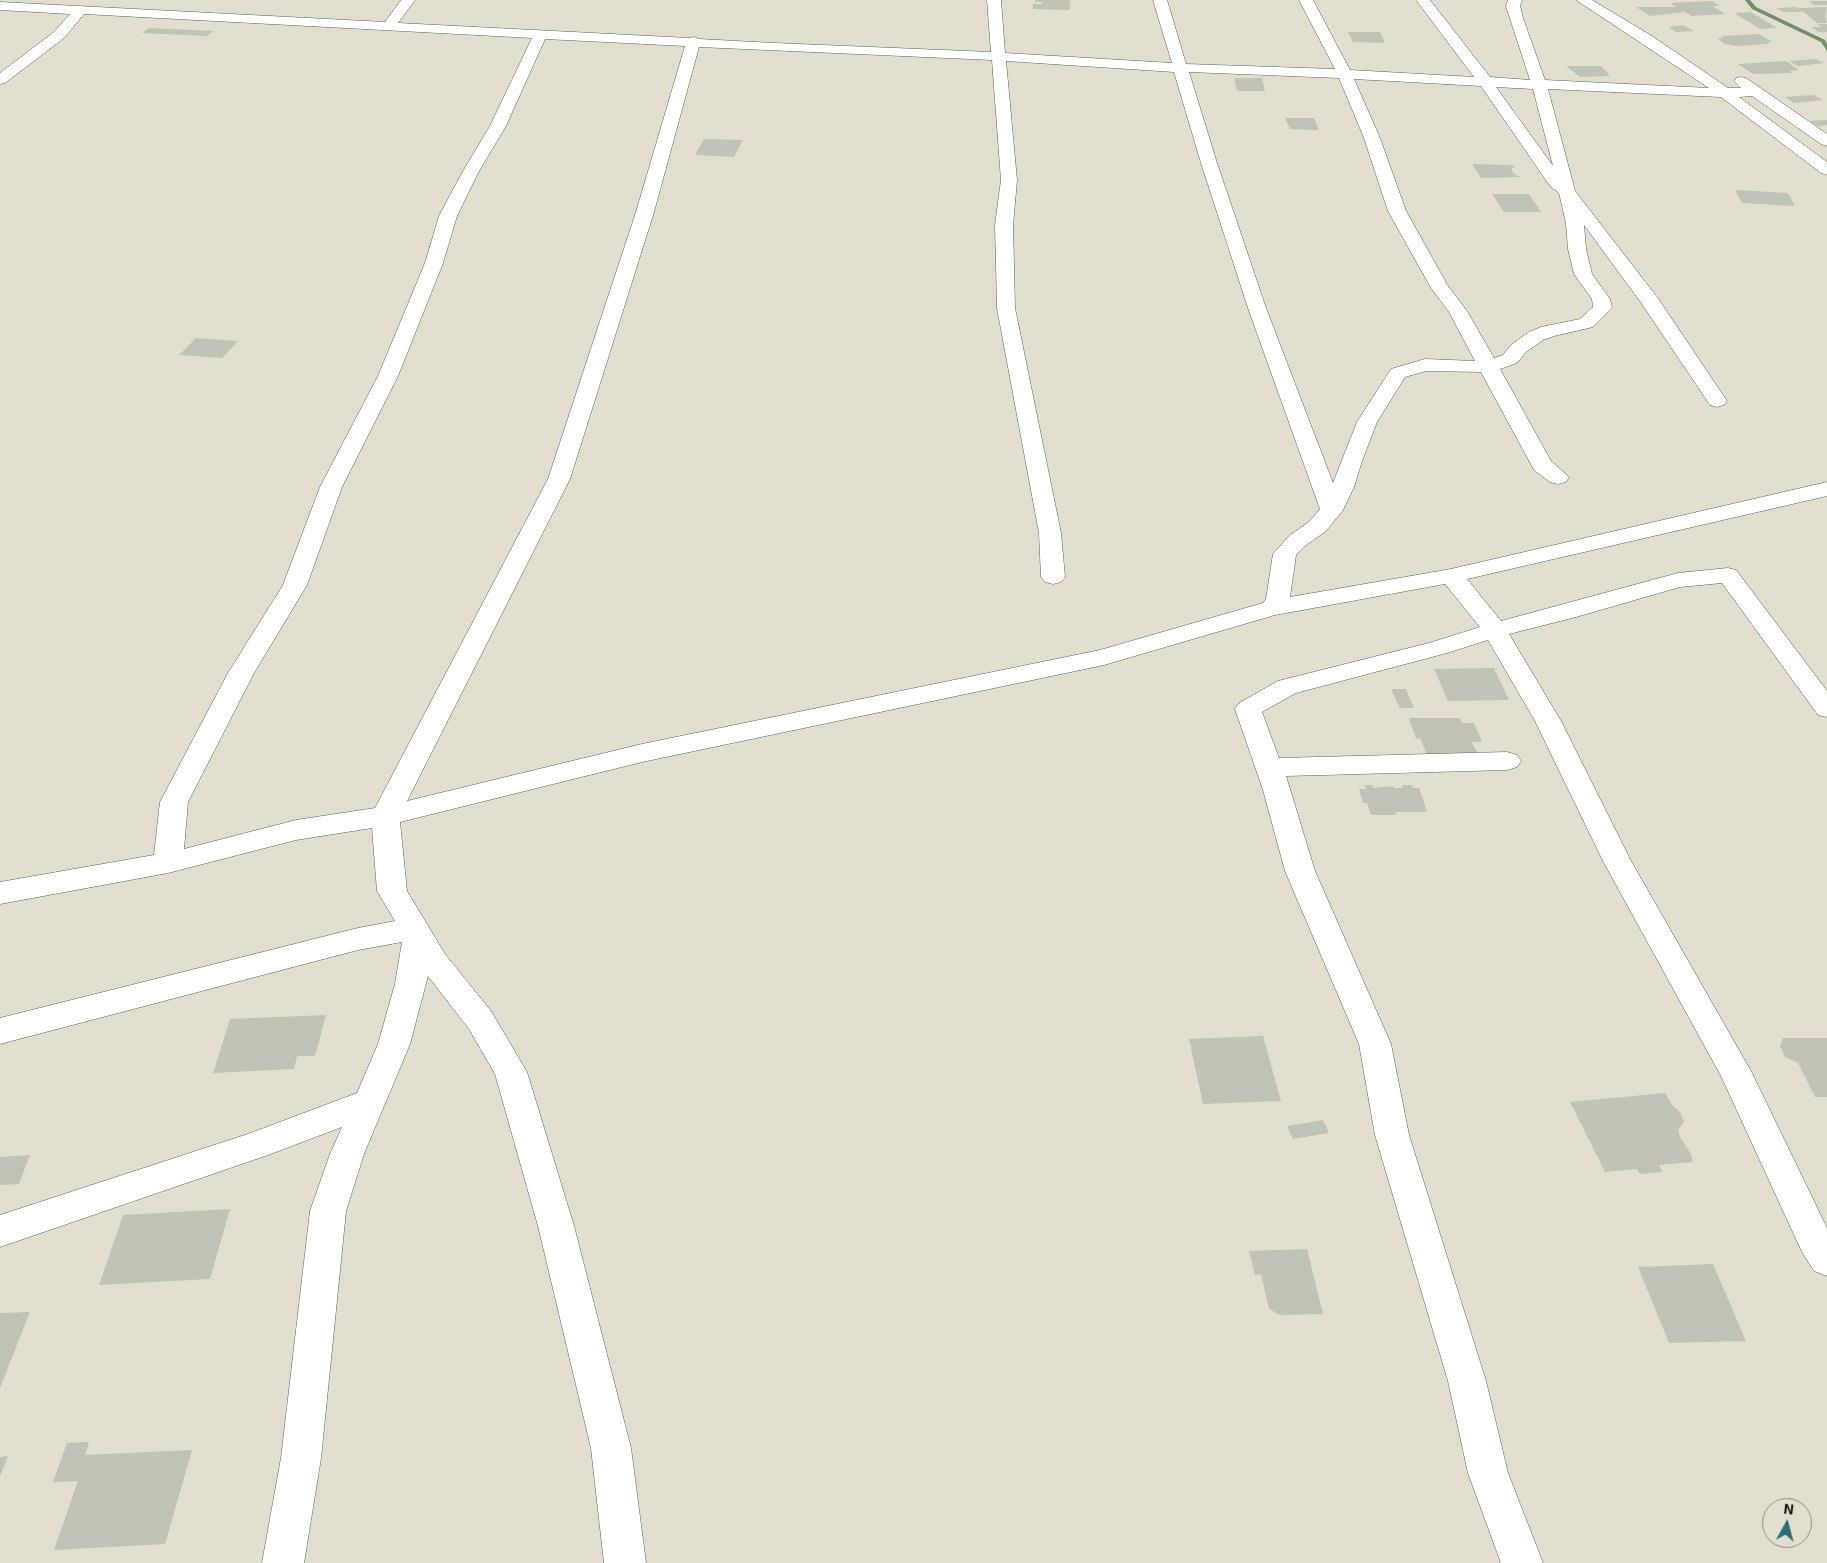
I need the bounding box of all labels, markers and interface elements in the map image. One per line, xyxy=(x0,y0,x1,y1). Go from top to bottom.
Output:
north arrow xyxy=(1762,1498,1812,1548)
text: N xyxy=(1783,1500,1795,1518)

